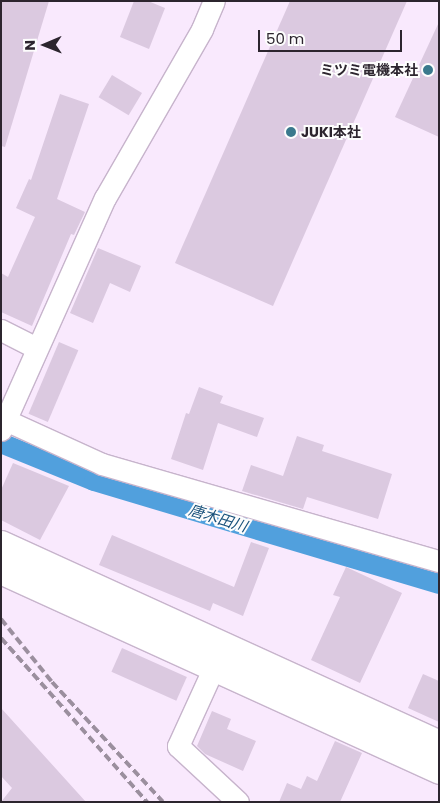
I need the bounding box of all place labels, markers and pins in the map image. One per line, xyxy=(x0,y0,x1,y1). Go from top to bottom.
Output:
place label: ミツミ電機本社 xyxy=(320,62,418,78)
marker: ミツミ電機本社 xyxy=(422,64,434,76)
place label: JUKI本社 xyxy=(301,124,361,140)
marker: JUKI本社 xyxy=(285,126,297,138)

